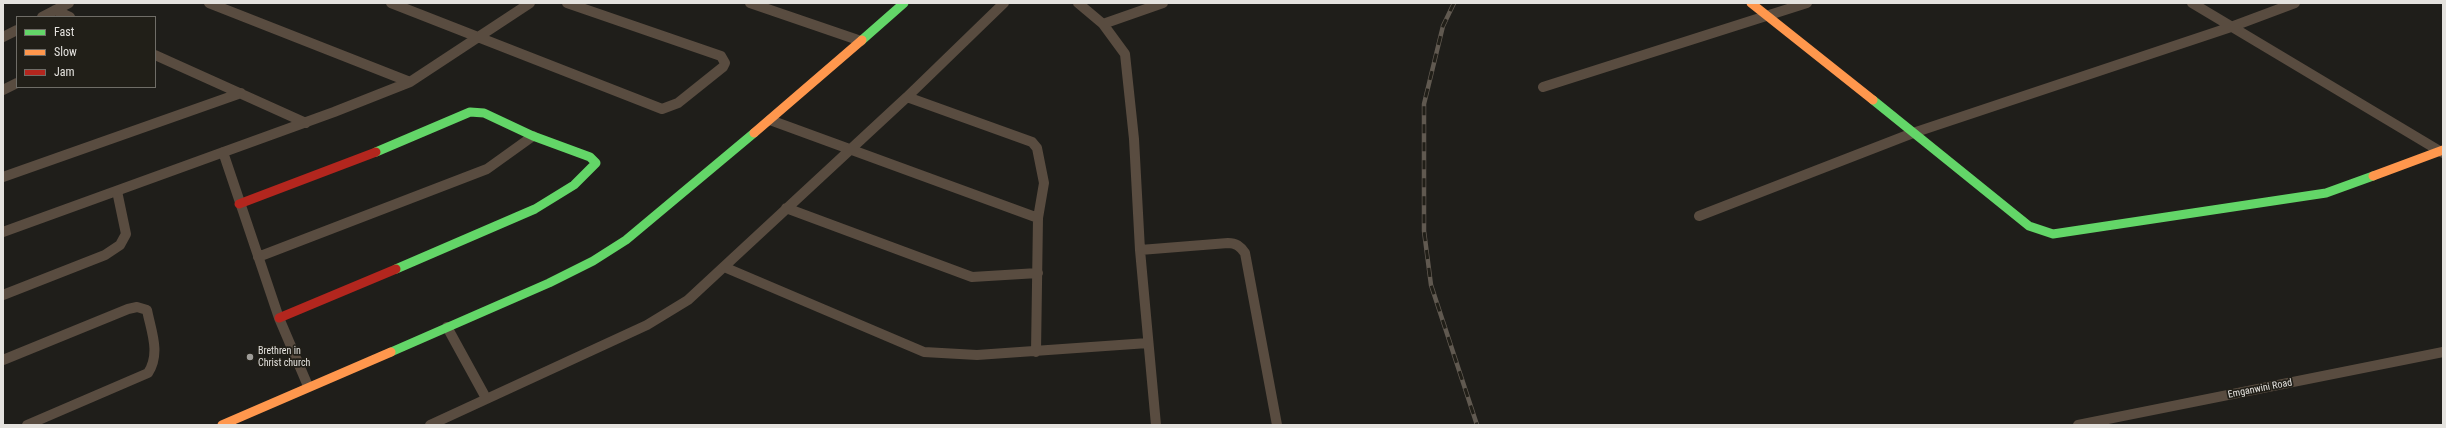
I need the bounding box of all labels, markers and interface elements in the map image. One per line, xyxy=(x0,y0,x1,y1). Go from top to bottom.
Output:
legend xyxy=(16,16,156,88)
text: Fast xyxy=(54,25,74,39)
text: Slow xyxy=(54,45,77,59)
text: Jam xyxy=(54,65,75,79)
place label: Brethren in Christ church xyxy=(258,345,310,368)
marker: Brethren in Christ church xyxy=(245,352,255,362)
street label: Emganwini Road xyxy=(2227,377,2293,401)

